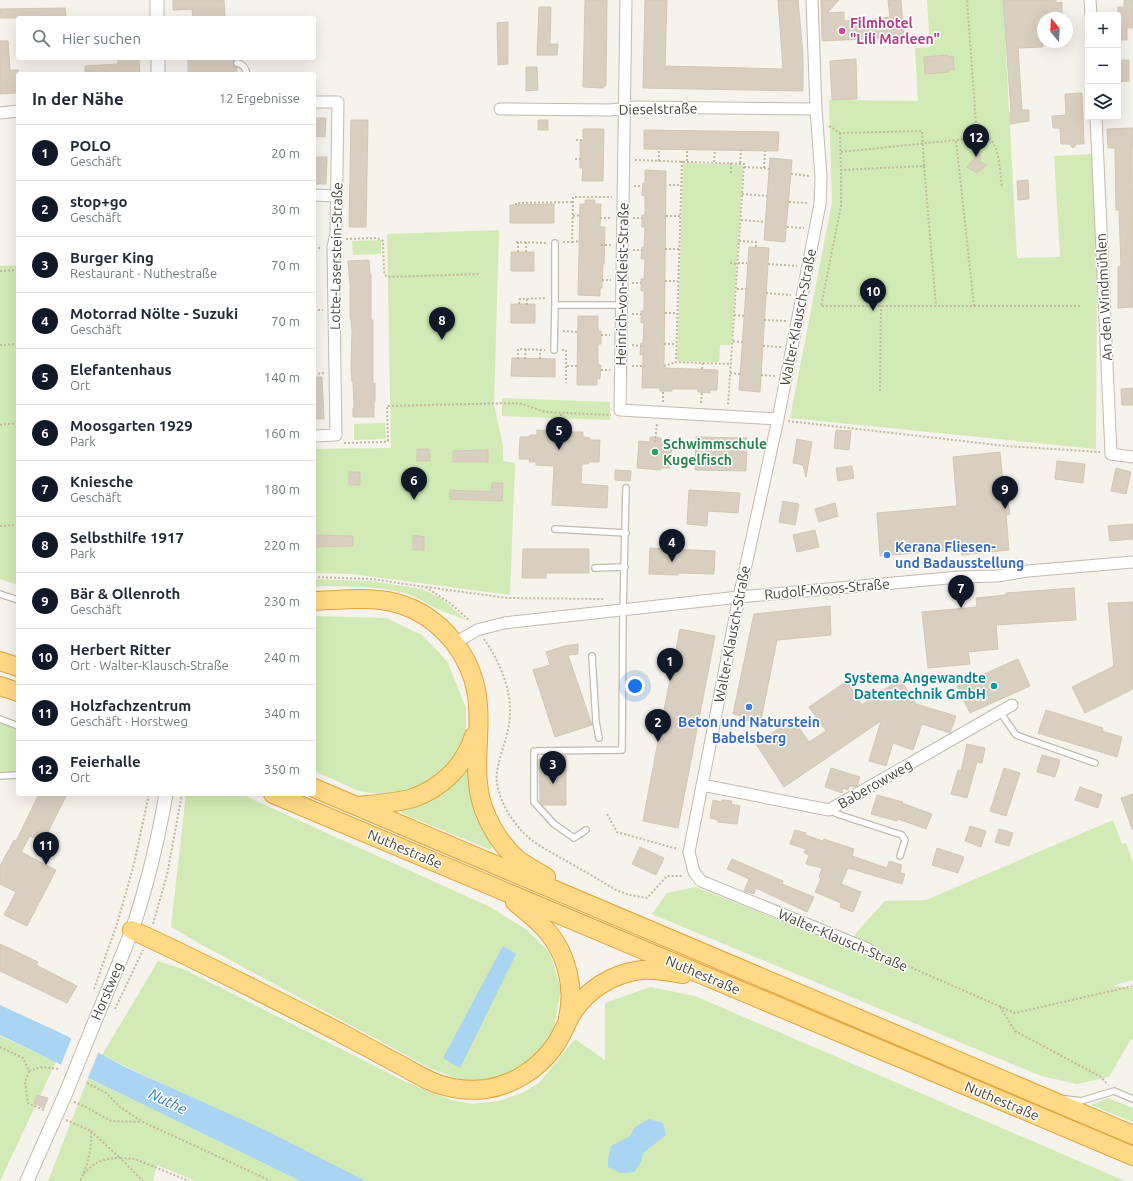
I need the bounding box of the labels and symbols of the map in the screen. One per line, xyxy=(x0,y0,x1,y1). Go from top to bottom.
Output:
north arrow xyxy=(1037,12,1073,48)
place label: Filmhotel "Lili Marleen" xyxy=(850,15,940,47)
marker: Filmhotel "Lili Marleen" xyxy=(837,26,847,36)
street label: Dieselstraße xyxy=(618,100,698,118)
pin: 12 xyxy=(963,124,989,157)
street label: Lotte-Laserstein-Straße xyxy=(327,182,345,330)
street label: Heinrich-von-Kleist-Straße xyxy=(613,202,631,366)
street label: An den Windmühlen xyxy=(1093,233,1115,361)
street label: Walter-Klausch-Straße xyxy=(777,247,819,387)
pin: 10 xyxy=(860,278,886,311)
pin: 8 xyxy=(429,307,455,340)
pin: 5 xyxy=(546,417,572,450)
place label: Schwimmschule Kugelfisch xyxy=(663,436,767,468)
marker: Schwimmschule Kugelfisch xyxy=(650,447,660,457)
pin: 6 xyxy=(401,467,427,500)
pin: 9 xyxy=(992,476,1018,509)
pin: 4 xyxy=(659,529,685,562)
place label: Kerana Fliesen- und Badausstellung xyxy=(895,539,1024,571)
marker: Kerana Fliesen- und Badausstellung xyxy=(882,550,892,560)
street label: Walter-Klausch-Straße xyxy=(711,564,753,704)
pin: 7 xyxy=(948,575,974,608)
street label: Rudolf-Moos-Straße xyxy=(764,576,890,602)
pin: 1 xyxy=(657,648,683,681)
place label: Systema Angewandte Datentechnik GmbH xyxy=(844,670,986,702)
your location xyxy=(625,676,645,696)
marker: Systema Angewandte Datentechnik GmbH xyxy=(989,681,999,691)
marker: Beton und Naturstein Babelsberg xyxy=(744,702,754,712)
pin: 2 xyxy=(645,709,671,742)
place label: Beton und Naturstein Babelsberg xyxy=(678,714,820,746)
pin: 3 xyxy=(540,751,566,784)
street label: Baberowweg xyxy=(835,756,915,812)
street label: Nuthestraße xyxy=(365,826,445,872)
pin: 11 xyxy=(33,832,59,865)
street label: Walter-Klausch-Straße xyxy=(776,905,910,975)
street label: Nuthestraße xyxy=(663,952,743,998)
street label: Horstweg xyxy=(88,960,126,1022)
street label: Nuthestraße xyxy=(962,1078,1042,1124)
water label: Nuthe xyxy=(146,1085,190,1118)

